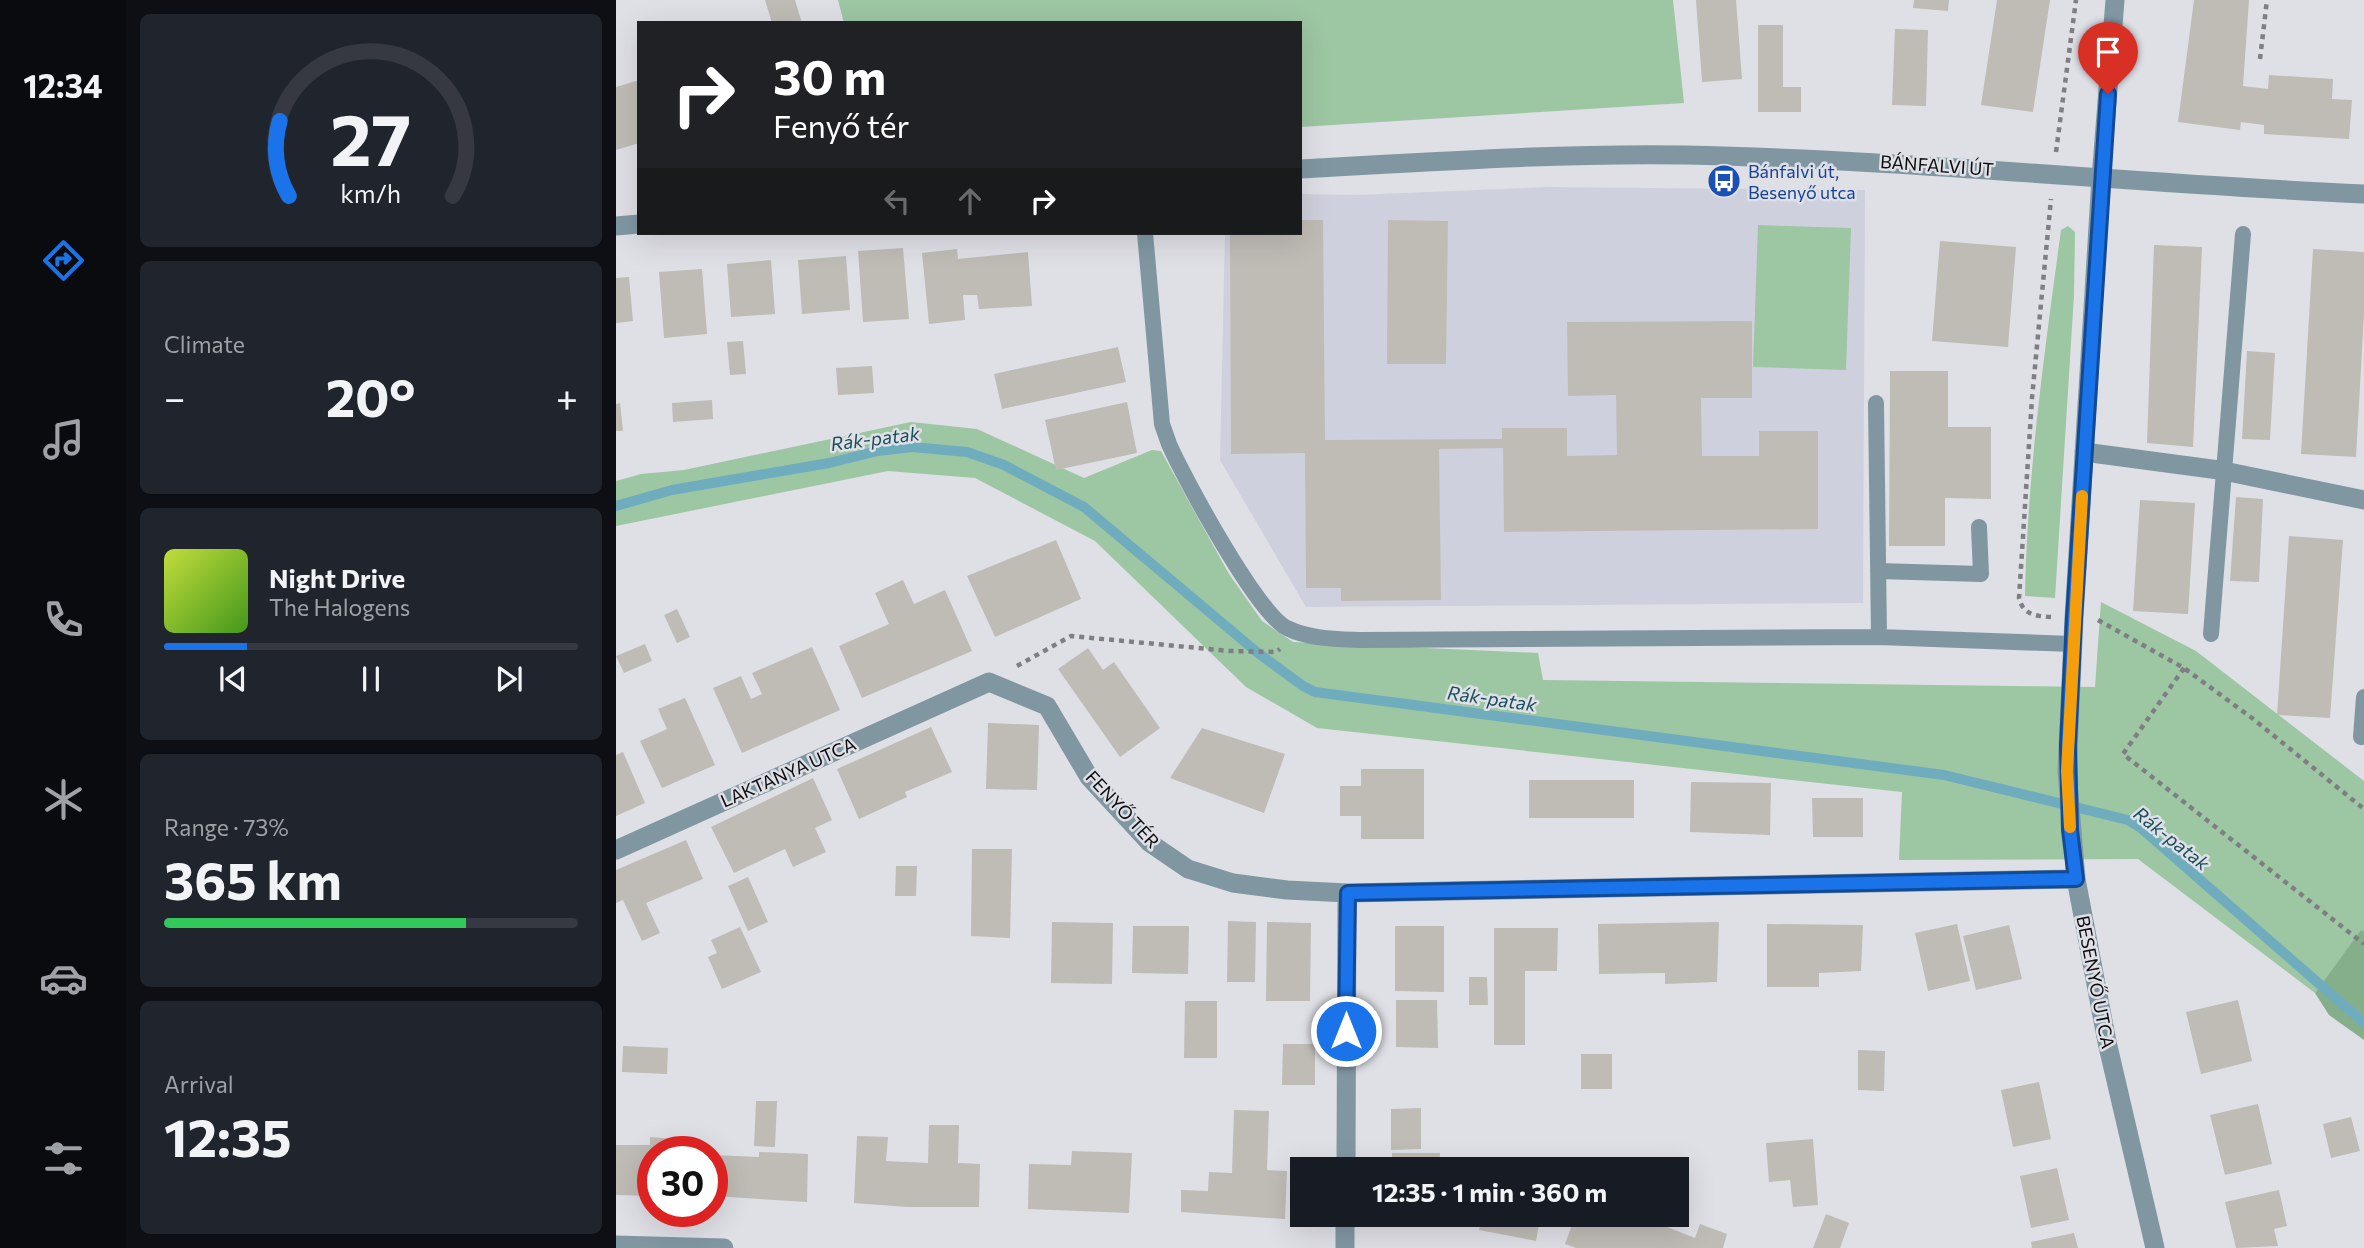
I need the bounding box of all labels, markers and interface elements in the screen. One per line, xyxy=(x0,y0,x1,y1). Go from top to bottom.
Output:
pin xyxy=(2078,22,2138,94)
icon: arrive xyxy=(2089,33,2127,71)
text: 30 m xyxy=(773,45,886,105)
icon: right xyxy=(658,49,749,140)
text: 12:34 xyxy=(23,65,103,105)
text: 27 xyxy=(331,93,411,182)
text: Fenyő tér xyxy=(773,105,909,145)
street label: BÁNFALVI ÚT xyxy=(1879,150,1995,180)
place label: Bánfalvi út, Besenyő utca xyxy=(1748,160,1856,203)
bus stop icon: Bánfalvi út, Besenyő utca xyxy=(1705,162,1743,200)
text: km/h xyxy=(341,178,401,208)
icon: left xyxy=(878,182,916,220)
icon: ahead xyxy=(951,182,989,220)
icon: right xyxy=(1024,182,1062,220)
icon: directions xyxy=(39,236,88,285)
text: Climate xyxy=(164,330,245,358)
text: 20° xyxy=(326,364,416,428)
text: − xyxy=(164,373,186,420)
text: + xyxy=(556,373,578,420)
icon: music xyxy=(39,415,88,464)
water label: Rák-patak xyxy=(829,421,922,455)
text: Night Drive xyxy=(269,562,405,593)
text: The Halogens xyxy=(269,593,410,621)
icon: phone xyxy=(39,595,88,644)
icon: previous xyxy=(214,660,252,698)
icon: pause xyxy=(352,660,390,698)
icon: next xyxy=(490,660,528,698)
water label: Rák-patak xyxy=(1446,680,1539,716)
street label: LAKTANYA UTCA xyxy=(717,732,859,812)
street label: FENYŐ TÉR xyxy=(1082,766,1164,852)
icon: climate xyxy=(39,775,88,824)
water label: Rák-patak xyxy=(2130,801,2215,875)
text: Range · 73% xyxy=(164,813,289,841)
text: 365 km xyxy=(164,847,342,911)
street label: BESENYŐ UTCA xyxy=(2072,914,2120,1050)
icon: car xyxy=(39,954,88,1003)
position arrow xyxy=(1309,994,1383,1068)
text: Arrival xyxy=(164,1070,234,1098)
text: 12:35 xyxy=(164,1104,291,1168)
icon: filters xyxy=(39,1134,88,1183)
speed limit sign: 30 xyxy=(637,1136,728,1227)
text: 12:35 · 1 min · 360 m xyxy=(1372,1176,1607,1207)

